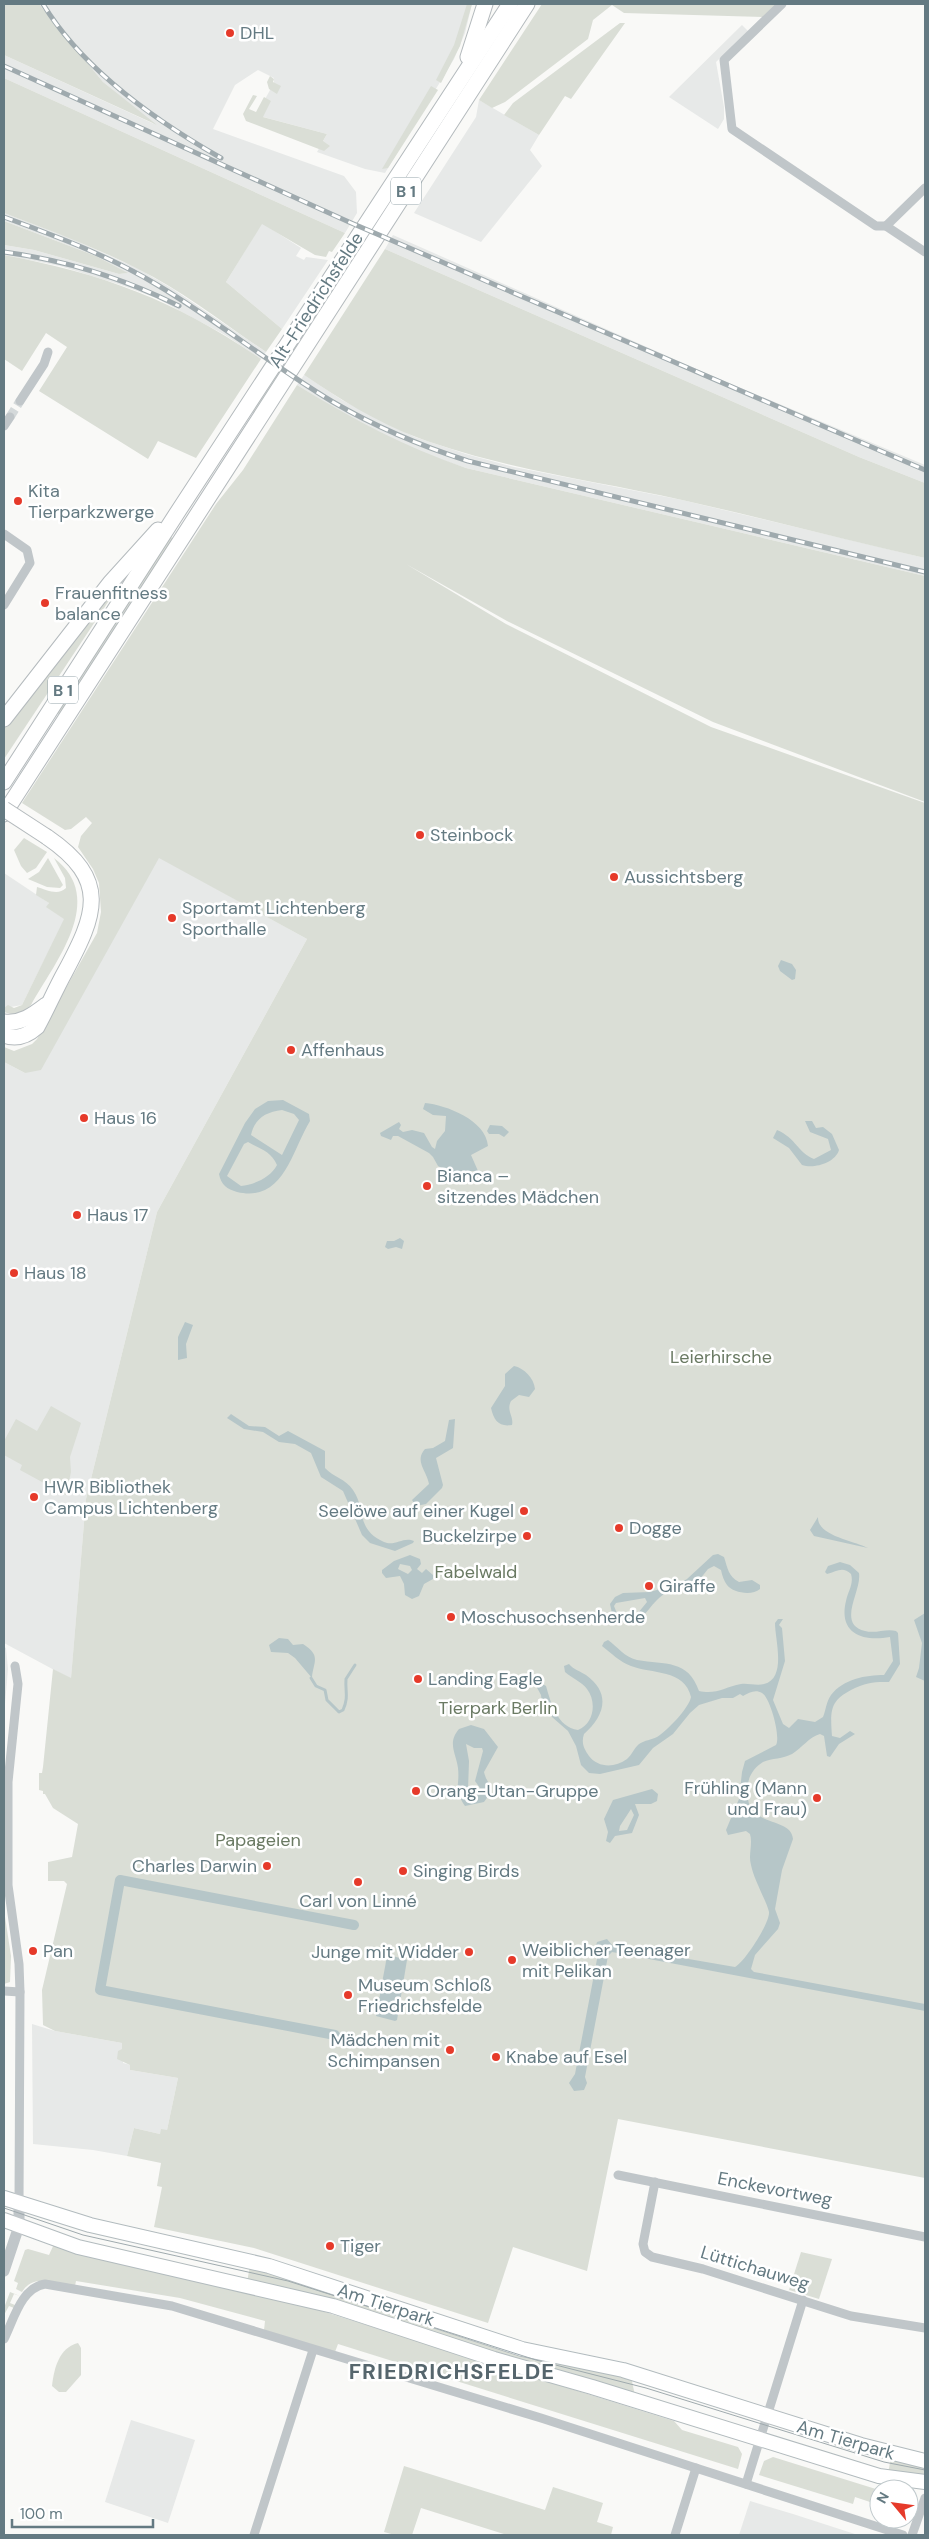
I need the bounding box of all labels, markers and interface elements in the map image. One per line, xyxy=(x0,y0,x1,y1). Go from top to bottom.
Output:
place label: DHL xyxy=(240,21,274,45)
marker: DHL xyxy=(224,27,236,39)
road number: B 1 xyxy=(391,178,421,205)
street label: Alt-Friedrichsfelde xyxy=(263,228,369,372)
place label: Kita Tierparkzwerge xyxy=(28,479,154,524)
marker: Kita Tierparkzwerge xyxy=(12,495,24,507)
place label: Frauenfitness balance xyxy=(55,581,168,626)
marker: Frauenfitness balance xyxy=(39,597,51,609)
road number: B 1 xyxy=(48,676,78,704)
place label: Steinbock xyxy=(430,823,513,847)
marker: Steinbock xyxy=(414,829,426,841)
place label: Aussichtsberg xyxy=(624,865,743,889)
marker: Aussichtsberg xyxy=(608,871,620,883)
place label: Sportamt Lichtenberg Sporthalle xyxy=(182,896,366,941)
marker: Sportamt Lichtenberg Sporthalle xyxy=(166,912,178,924)
place label: Affenhaus xyxy=(301,1038,385,1062)
marker: Affenhaus xyxy=(285,1044,297,1056)
place label: Haus 16 xyxy=(94,1106,157,1130)
marker: Haus 16 xyxy=(78,1112,90,1124)
place label: Bianca – sitzendes Mädchen xyxy=(437,1164,599,1209)
marker: Bianca – sitzendes Mädchen xyxy=(421,1180,433,1192)
place label: Haus 17 xyxy=(87,1203,148,1227)
marker: Haus 17 xyxy=(71,1209,83,1221)
place label: Haus 18 xyxy=(24,1261,87,1285)
marker: Haus 18 xyxy=(8,1267,20,1279)
park label: Leierhirsche xyxy=(670,1345,772,1369)
place label: HWR Bibliothek Campus Lichtenberg xyxy=(44,1475,218,1520)
marker: HWR Bibliothek Campus Lichtenberg xyxy=(28,1491,40,1503)
place label: Seelöwe auf einer Kugel xyxy=(318,1499,514,1523)
marker: Seelöwe auf einer Kugel xyxy=(518,1505,530,1517)
place label: Dogge xyxy=(629,1516,682,1540)
marker: Dogge xyxy=(613,1522,625,1534)
place label: Buckelzirpe xyxy=(422,1524,517,1548)
marker: Buckelzirpe xyxy=(521,1530,533,1542)
park label: Fabelwald xyxy=(435,1560,517,1584)
place label: Giraffe xyxy=(659,1574,716,1598)
marker: Giraffe xyxy=(643,1580,655,1592)
place label: Moschusochsenherde xyxy=(461,1605,645,1629)
marker: Moschusochsenherde xyxy=(445,1611,457,1623)
place label: Landing Eagle xyxy=(428,1667,543,1691)
marker: Landing Eagle xyxy=(412,1673,424,1685)
park label: Tierpark Berlin xyxy=(438,1696,558,1720)
place label: Frühling (Mann und Frau) xyxy=(684,1776,807,1821)
place label: Orang-Utan-Gruppe xyxy=(426,1779,599,1803)
marker: Orang-Utan-Gruppe xyxy=(410,1785,422,1797)
marker: Frühling (Mann und Frau) xyxy=(811,1792,823,1804)
park label: Papageien xyxy=(215,1828,301,1852)
place label: Charles Darwin xyxy=(132,1854,257,1878)
place label: Singing Birds xyxy=(413,1859,519,1883)
marker: Charles Darwin xyxy=(261,1860,273,1872)
marker: Singing Birds xyxy=(397,1865,409,1877)
marker: Carl von Linné xyxy=(352,1876,364,1888)
place label: Carl von Linné xyxy=(299,1889,417,1913)
place label: Weiblicher Teenager mit Pelikan xyxy=(522,1938,691,1983)
place label: Pan xyxy=(43,1939,73,1963)
place label: Junge mit Widder xyxy=(311,1940,459,1964)
marker: Pan xyxy=(27,1945,39,1957)
marker: Junge mit Widder xyxy=(463,1946,475,1958)
marker: Weiblicher Teenager mit Pelikan xyxy=(506,1954,518,1966)
place label: Museum Schloß Friedrichsfelde xyxy=(358,1973,492,2018)
marker: Museum Schloß Friedrichsfelde xyxy=(342,1989,354,2001)
place label: Mädchen mit Schimpansen xyxy=(328,2028,440,2073)
marker: Mädchen mit Schimpansen xyxy=(444,2044,456,2056)
place label: Knabe auf Esel xyxy=(506,2045,627,2069)
marker: Knabe auf Esel xyxy=(490,2051,502,2063)
street label: Enckevortweg xyxy=(716,2166,834,2212)
place label: Tiger xyxy=(340,2234,381,2258)
marker: Tiger xyxy=(324,2240,336,2252)
street label: Lüttichauweg xyxy=(698,2240,812,2296)
street label: Am Tierpark xyxy=(334,2278,438,2332)
district label: FRIEDRICHSFELDE xyxy=(349,2357,555,2386)
street label: Am Tierpark xyxy=(794,2415,898,2465)
north arrow xyxy=(869,2479,919,2529)
text: N xyxy=(872,2489,893,2507)
scale bar xyxy=(12,2496,154,2528)
text: 100 m xyxy=(20,2504,63,2524)

